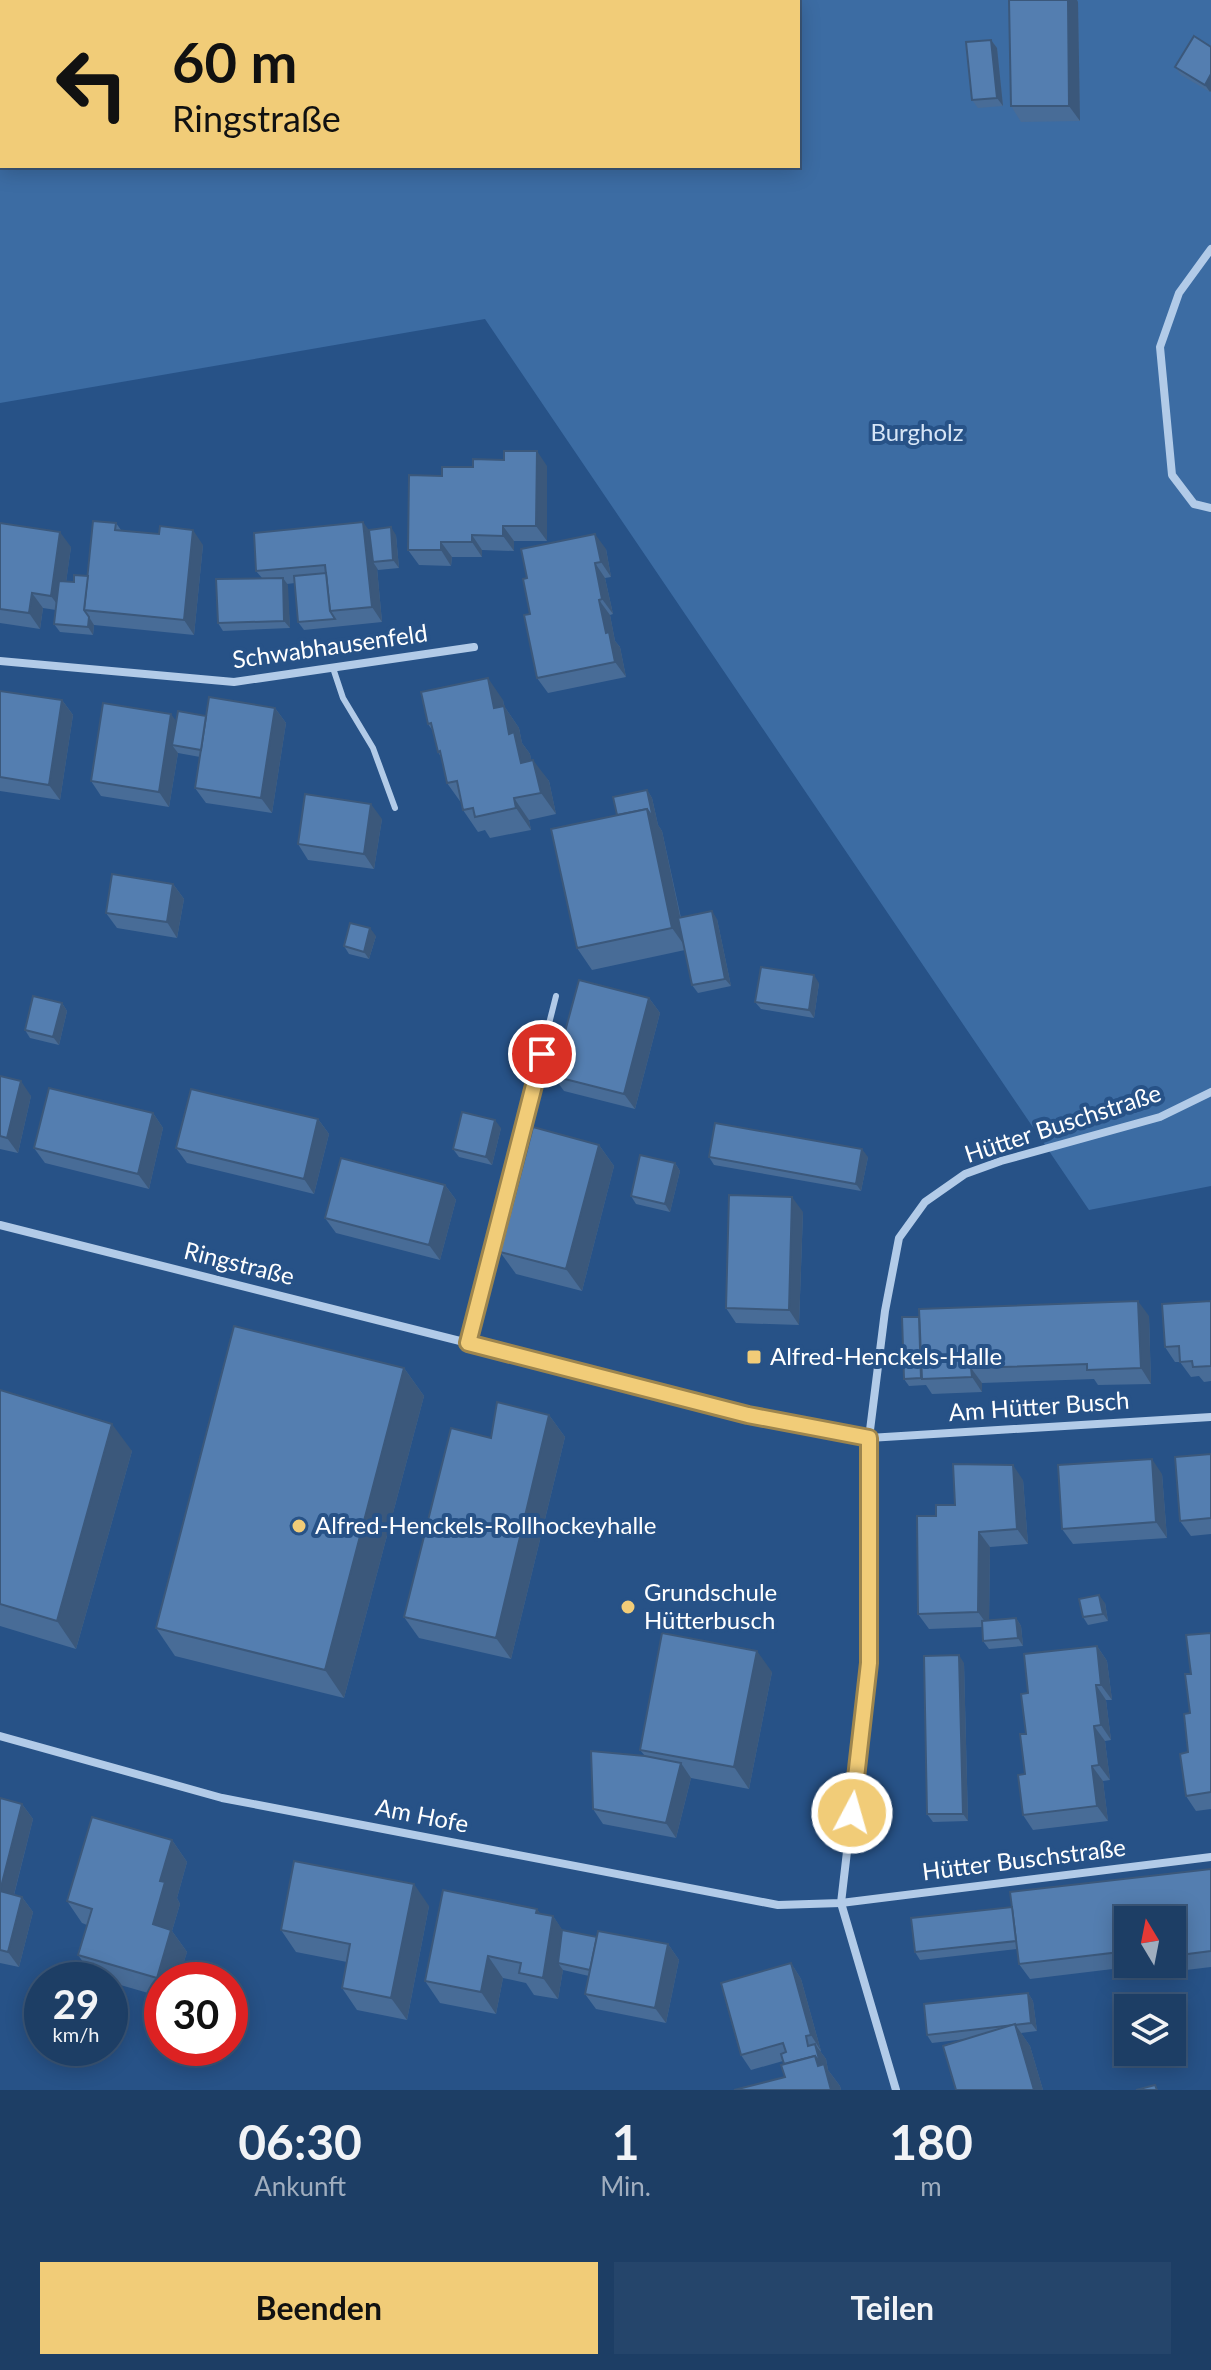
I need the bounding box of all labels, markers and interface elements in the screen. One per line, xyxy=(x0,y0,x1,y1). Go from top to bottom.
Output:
text: 60 m xyxy=(172,28,297,95)
icon: left xyxy=(40,32,144,136)
text: Ringstraße xyxy=(172,96,341,140)
park label: Burgholz xyxy=(870,417,964,446)
street label: Schwabhausenfeld xyxy=(230,617,429,674)
pin xyxy=(508,1020,576,1088)
icon: arrive xyxy=(520,1032,564,1076)
street label: Hütter Buschstraße xyxy=(961,1077,1164,1168)
street label: Ringstraße xyxy=(181,1235,297,1290)
place label: Alfred-Henckels-Halle xyxy=(770,1341,1002,1370)
marker: Alfred-Henckels-Halle xyxy=(745,1348,763,1366)
street label: Am Hütter Busch xyxy=(948,1385,1130,1426)
place label: Alfred-Henckels-Rollhockeyhalle xyxy=(315,1510,656,1539)
marker: Alfred-Henckels-Rollhockeyhalle xyxy=(290,1517,308,1535)
place label: Grundschule Hütterbusch xyxy=(644,1577,777,1634)
marker: Grundschule Hütterbusch xyxy=(619,1598,637,1616)
position arrow xyxy=(810,1771,894,1855)
street label: Am Hofe xyxy=(373,1791,471,1838)
street label: Hütter Buschstraße xyxy=(920,1832,1127,1885)
north arrow xyxy=(1114,1906,1186,1978)
map controls xyxy=(1114,1906,1186,2066)
speed limit sign: 30 xyxy=(144,1962,248,2066)
text: 29 xyxy=(53,1980,99,2028)
button: layers xyxy=(1114,1994,1186,2066)
text: km/h xyxy=(53,2022,99,2046)
text: 06:30 xyxy=(238,2113,362,2170)
text: 1 xyxy=(612,2113,640,2170)
text: 180 xyxy=(889,2113,973,2170)
text: Ankunft xyxy=(254,2170,346,2202)
text: Min. xyxy=(600,2170,651,2202)
text: m xyxy=(920,2170,942,2202)
button: Beenden xyxy=(40,2262,598,2354)
button: Teilen xyxy=(614,2262,1171,2354)

